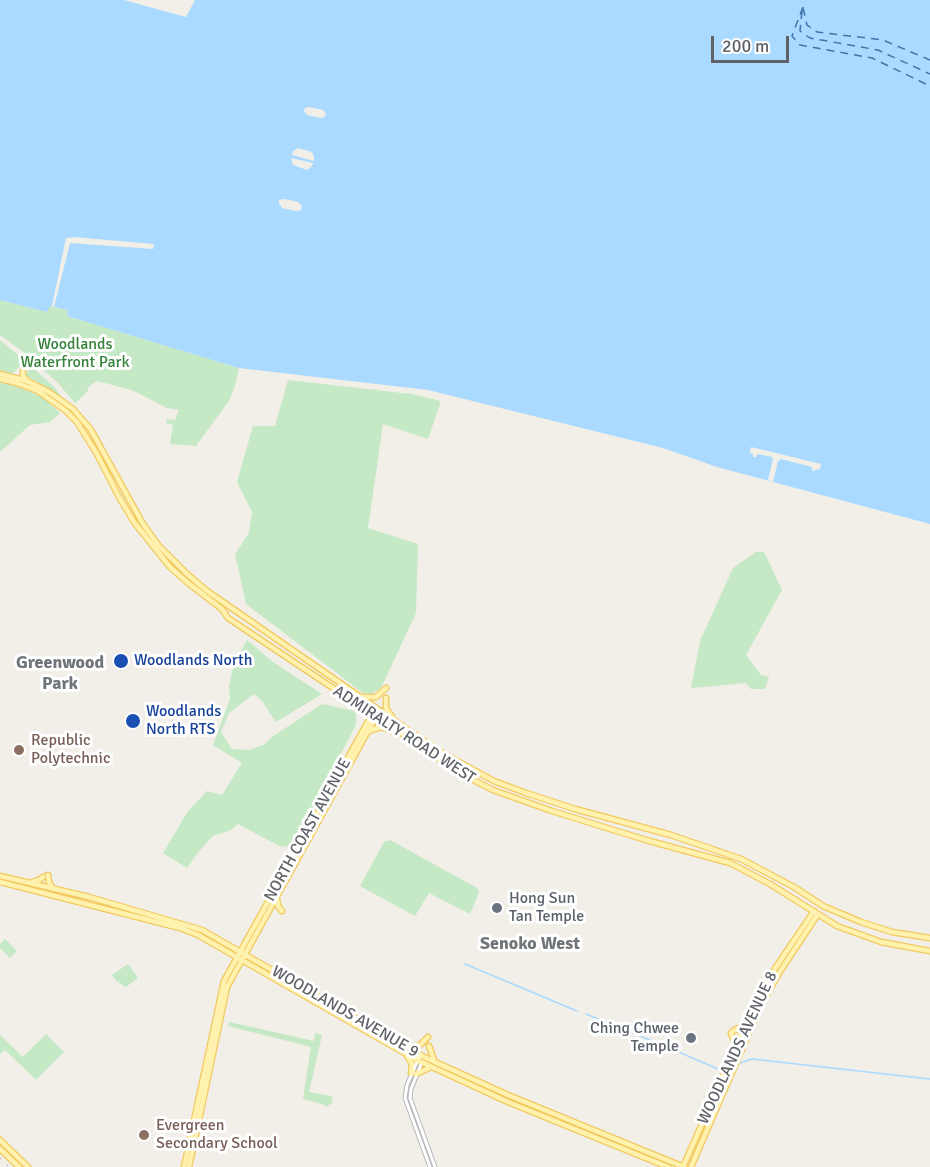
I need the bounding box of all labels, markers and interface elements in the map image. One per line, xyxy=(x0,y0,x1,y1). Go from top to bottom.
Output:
scale bar xyxy=(714,24,792,62)
text: 200 m xyxy=(722,35,769,57)
park label: Woodlands Waterfront Park xyxy=(21,335,129,373)
place label: Woodlands North xyxy=(134,651,252,671)
district label: Greenwood Park xyxy=(16,652,104,694)
marker: Woodlands North xyxy=(112,652,130,670)
street label: ADMIRALTY ROAD WEST xyxy=(329,682,479,788)
place label: Woodlands North RTS xyxy=(146,702,221,740)
marker: Woodlands North RTS xyxy=(124,712,142,730)
place label: Republic Polytechnic xyxy=(31,731,110,769)
marker: Republic Polytechnic xyxy=(12,743,26,757)
street label: NORTH COAST AVENUE xyxy=(261,755,355,905)
place label: Hong Sun Tan Temple xyxy=(509,889,584,927)
marker: Hong Sun Tan Temple xyxy=(490,901,504,915)
district label: Senoko West xyxy=(480,933,580,955)
street label: WOODLANDS AVENUE 9 xyxy=(268,962,422,1062)
street label: WOODLANDS AVENUE 8 xyxy=(694,968,782,1128)
place label: Ching Chwee Temple xyxy=(590,1019,679,1057)
marker: Ching Chwee Temple xyxy=(684,1031,698,1045)
place label: Evergreen Secondary School xyxy=(156,1116,278,1154)
marker: Evergreen Secondary School xyxy=(137,1128,151,1142)

